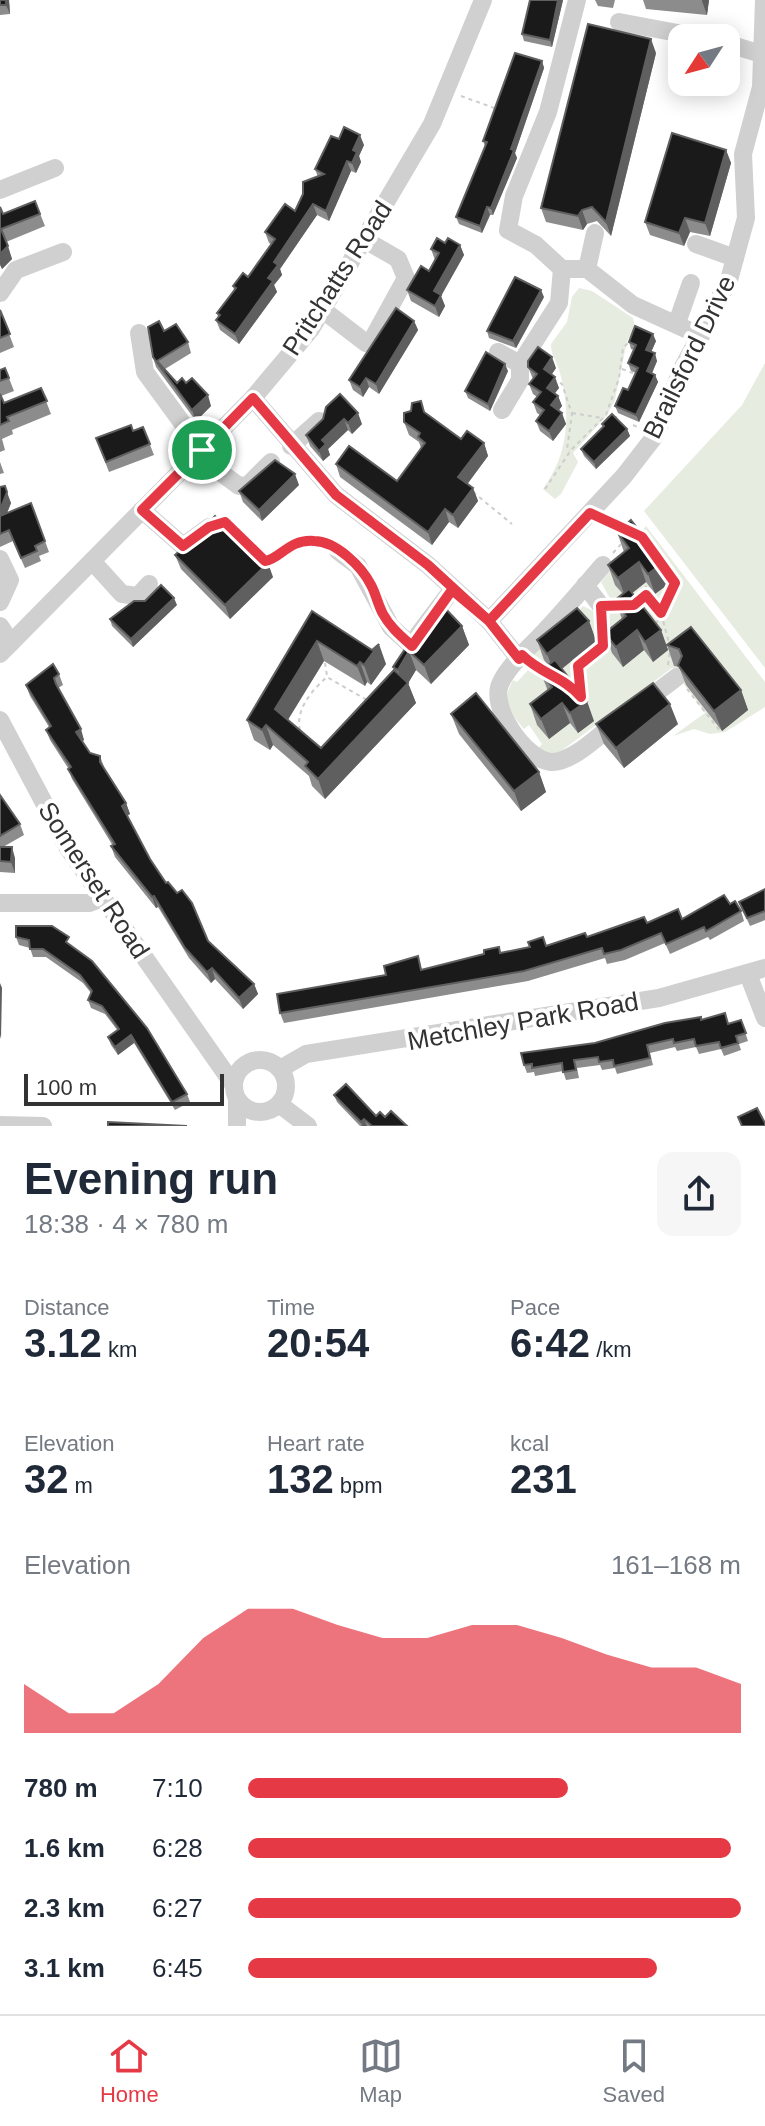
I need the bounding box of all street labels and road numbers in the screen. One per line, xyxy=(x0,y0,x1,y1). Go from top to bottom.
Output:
street label: Pritchatts Road xyxy=(276,195,398,361)
street label: Brailsford Drive xyxy=(637,271,741,443)
street label: Somerset Road xyxy=(32,796,156,964)
street label: Metchley Park Road xyxy=(405,986,641,1056)

